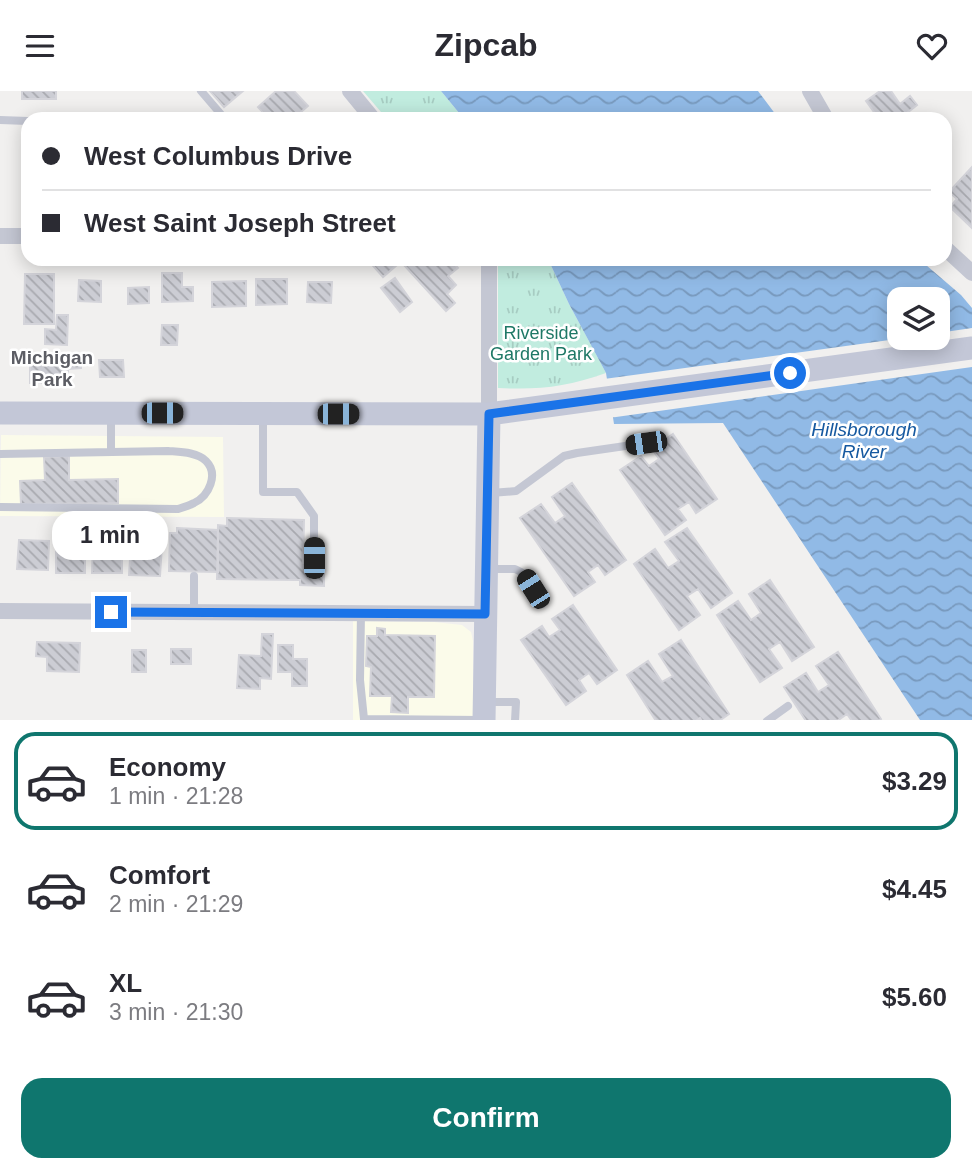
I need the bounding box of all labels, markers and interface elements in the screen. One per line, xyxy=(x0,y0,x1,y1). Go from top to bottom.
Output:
icon: menu xyxy=(21,27,59,65)
text: Zipcab xyxy=(434,27,538,63)
icon: heart xyxy=(913,27,951,65)
text: West Columbus Drive xyxy=(84,141,352,171)
text: West Saint Joseph Street xyxy=(84,208,396,238)
map controls xyxy=(887,287,950,350)
button: layers xyxy=(887,287,950,350)
park label: Riverside Garden Park xyxy=(490,323,593,364)
district label: Michigan Park xyxy=(11,347,93,390)
route start xyxy=(774,357,806,389)
car xyxy=(142,403,184,424)
car xyxy=(318,404,360,425)
water label: Hillsborough River xyxy=(811,419,917,462)
car xyxy=(624,430,669,456)
callout: 1 min xyxy=(53,511,169,559)
text: 1 min xyxy=(80,522,140,548)
car xyxy=(304,537,325,579)
car xyxy=(513,566,554,612)
route end xyxy=(95,596,127,628)
icon: car xyxy=(25,750,88,813)
text: Economy xyxy=(109,752,226,782)
text: $3.29 xyxy=(882,766,947,796)
text: 1 min · 21:28 xyxy=(109,783,243,809)
icon: car xyxy=(25,858,88,921)
text: Comfort xyxy=(109,860,210,890)
text: $4.45 xyxy=(882,874,947,904)
text: 2 min · 21:29 xyxy=(109,891,243,917)
icon: car xyxy=(25,966,88,1029)
text: XL xyxy=(109,968,142,998)
text: $5.60 xyxy=(882,982,947,1012)
text: 3 min · 21:30 xyxy=(109,999,243,1025)
button: Confirm xyxy=(21,1078,951,1158)

